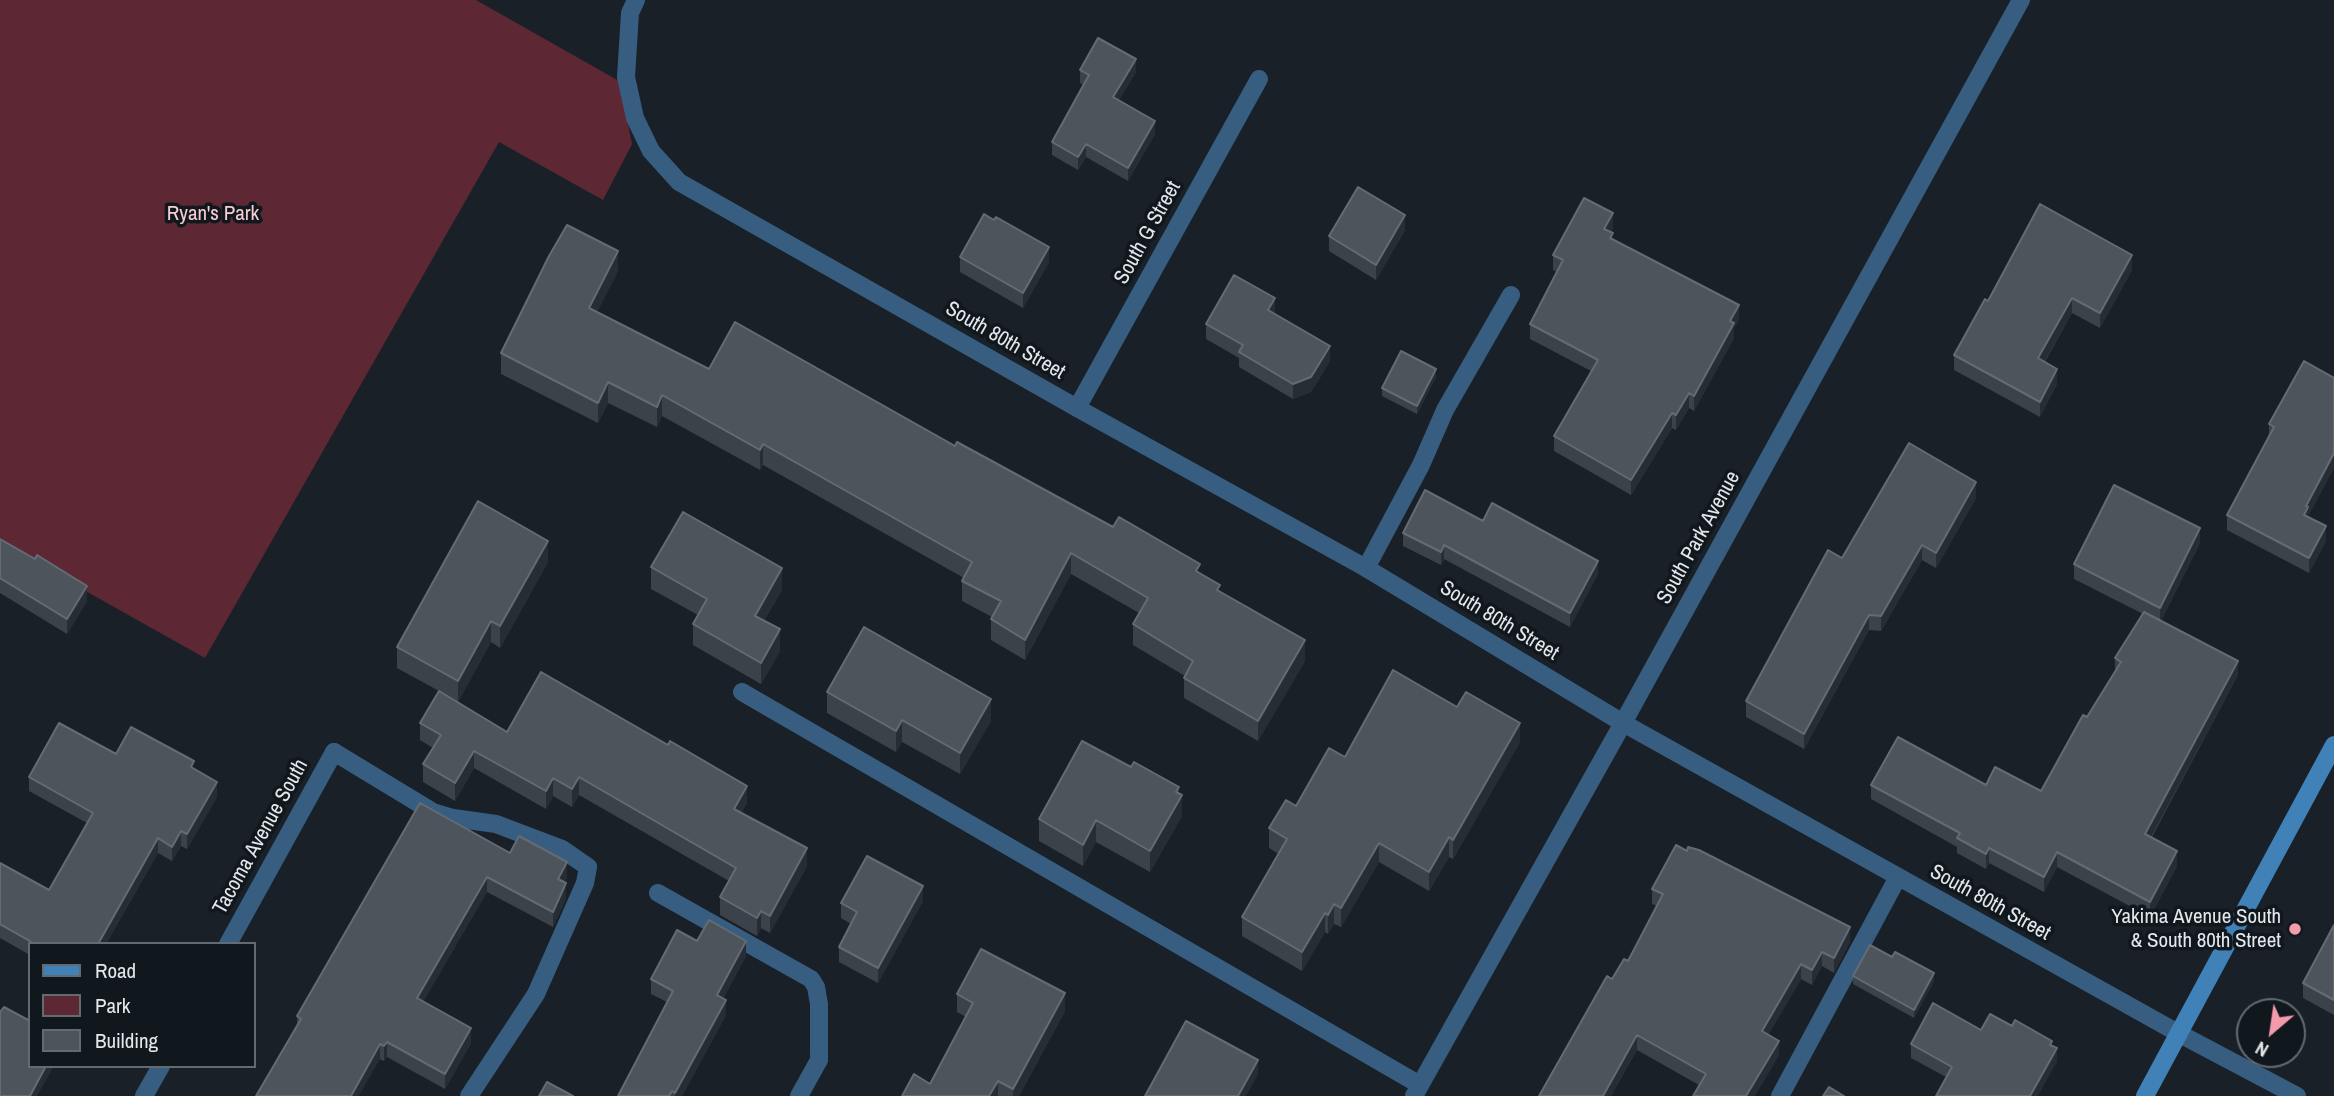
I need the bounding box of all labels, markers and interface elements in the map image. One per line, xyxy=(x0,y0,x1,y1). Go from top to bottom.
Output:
street label: South G Street xyxy=(1109,177,1187,289)
park label: Ryan's Park xyxy=(167,201,259,227)
street label: South 80th Street xyxy=(941,297,1069,385)
street label: South Park Avenue xyxy=(1652,467,1746,609)
street label: South 80th Street xyxy=(1435,576,1563,666)
street label: Tacoma Avenue South xyxy=(208,755,314,919)
street label: South 80th Street xyxy=(1925,859,2055,947)
place label: Yakima Avenue South & South 80th Street xyxy=(2111,904,2281,954)
marker: Yakima Avenue South & South 80th Street xyxy=(2287,921,2303,937)
legend xyxy=(28,942,256,1068)
text: Road xyxy=(95,956,136,985)
text: Park xyxy=(95,991,130,1020)
north arrow xyxy=(2236,998,2306,1068)
text: Building xyxy=(95,1026,158,1055)
text: N xyxy=(2251,1036,2273,1064)

